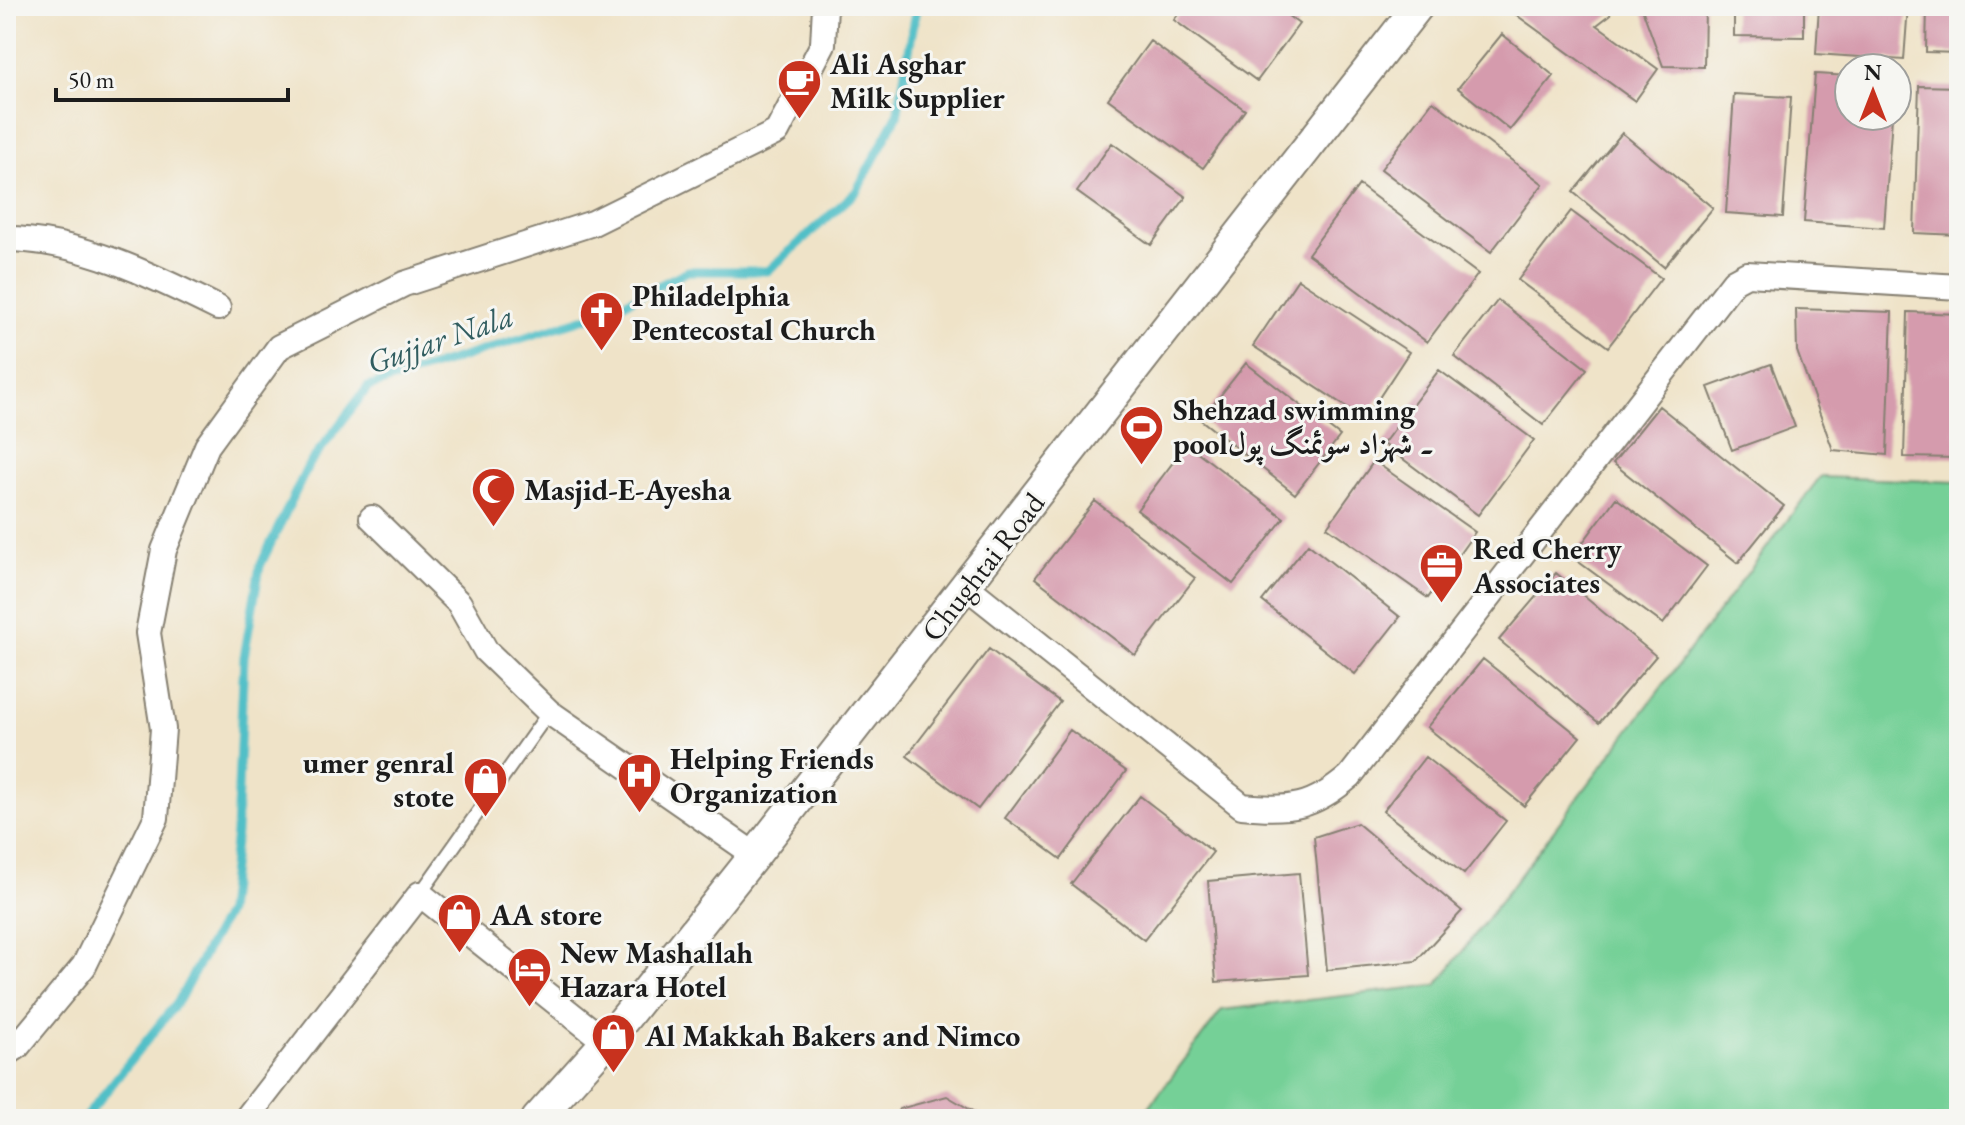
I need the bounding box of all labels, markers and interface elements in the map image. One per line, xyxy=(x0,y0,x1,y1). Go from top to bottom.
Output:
place label: Ali Asghar Milk Supplier xyxy=(829,44,1005,117)
scale bar xyxy=(56,52,288,102)
north arrow xyxy=(1833,52,1913,132)
cafe icon: Ali Asghar Milk Supplier xyxy=(775,57,823,120)
text: N xyxy=(1864,58,1882,87)
text: 50 m xyxy=(68,64,115,95)
place label: Philadelphia Pentecostal Church xyxy=(632,276,876,349)
church icon: Philadelphia Pentecostal Church xyxy=(577,289,625,352)
water label: Gujjar Nala xyxy=(361,294,519,384)
place label: Shehzad swimming pool۔ شہزاد سوئمنگ پول xyxy=(1173,390,1434,466)
sports icon: Shehzad swimming pool۔ شہزاد سوئمنگ پول xyxy=(1118,403,1166,466)
mosque icon: Masjid-E-Ayesha xyxy=(469,466,517,529)
place label: Masjid-E-Ayesha xyxy=(524,470,732,509)
street label: Chughtai Road xyxy=(912,484,1053,649)
place label: Red Cherry Associates xyxy=(1472,529,1622,602)
office icon: Red Cherry Associates xyxy=(1418,542,1466,605)
place label: Helping Friends Organization xyxy=(670,739,874,812)
place label: umer genral stote xyxy=(303,743,454,816)
hospital icon: Helping Friends Organization xyxy=(615,752,663,815)
shop icon: umer genral stote xyxy=(461,756,509,819)
shop icon: AA store xyxy=(435,891,483,954)
place label: AA store xyxy=(489,895,602,934)
place label: New Mashallah Hazara Hotel xyxy=(560,933,753,1006)
hotel icon: New Mashallah Hazara Hotel xyxy=(505,946,553,1009)
shop icon: Al Makkah Bakers and Nimco xyxy=(590,1012,638,1075)
place label: Al Makkah Bakers and Nimco xyxy=(644,1016,1020,1055)

